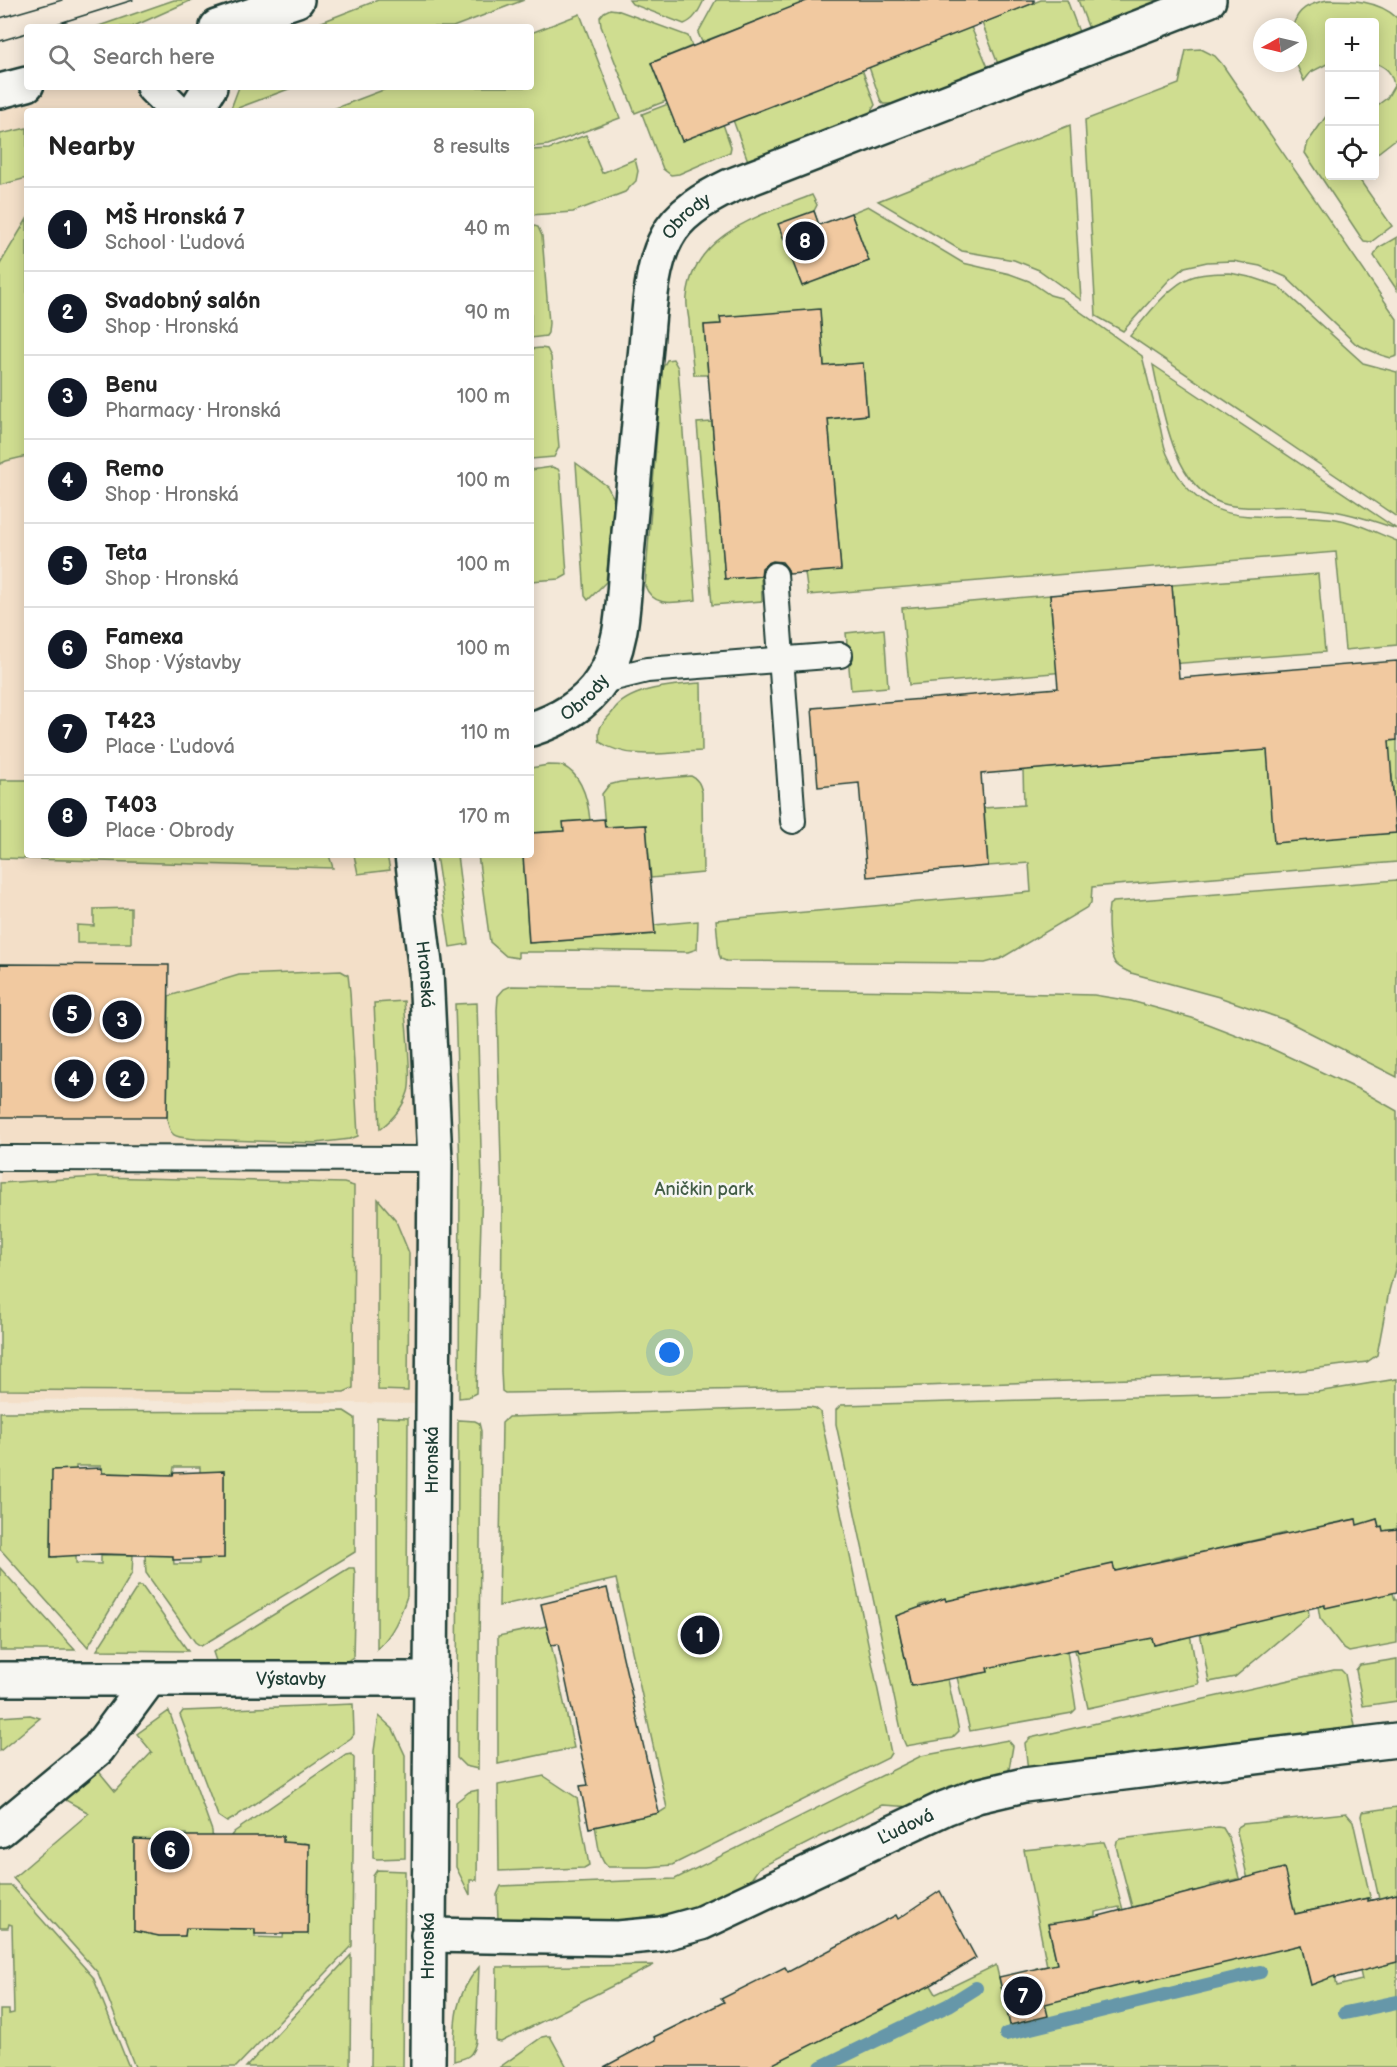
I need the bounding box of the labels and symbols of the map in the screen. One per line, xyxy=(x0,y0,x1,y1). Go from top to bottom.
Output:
north arrow xyxy=(1253,18,1307,72)
street label: Obrody xyxy=(658,188,715,243)
pin: 8 xyxy=(786,218,824,264)
street label: Obrody xyxy=(557,670,614,725)
street label: Hronská xyxy=(411,940,438,1008)
pin: 5 xyxy=(52,992,92,1036)
pin: 3 xyxy=(102,998,142,1042)
pin: 4 xyxy=(54,1056,94,1102)
pin: 2 xyxy=(106,1056,144,1102)
park label: Aničkin park xyxy=(654,1179,754,1200)
your location xyxy=(655,1338,684,1367)
street label: Hronská xyxy=(422,1426,443,1494)
pin: 1 xyxy=(680,1612,720,1658)
street label: Výstavby xyxy=(256,1669,327,1690)
street label: Ľudová xyxy=(875,1805,937,1849)
pin: 6 xyxy=(150,1828,190,1872)
street label: Hronská xyxy=(418,1912,439,1980)
pin: 7 xyxy=(1004,1974,1042,2018)

